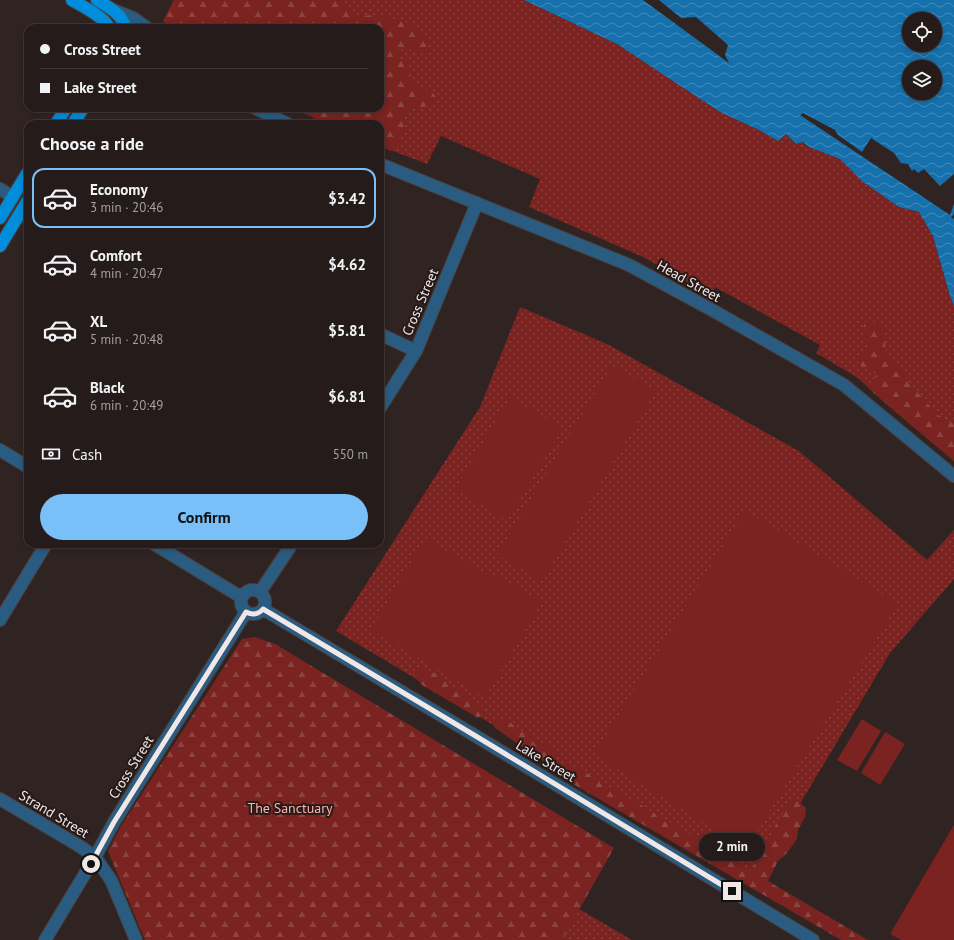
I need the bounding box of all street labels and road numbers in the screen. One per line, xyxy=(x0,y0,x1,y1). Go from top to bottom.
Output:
street label: Head Street xyxy=(654,256,724,306)
street label: Cross Street xyxy=(398,265,442,338)
street label: Cross Street xyxy=(104,732,158,802)
street label: Lake Street xyxy=(513,736,580,786)
street label: Strand Street xyxy=(16,786,93,842)

